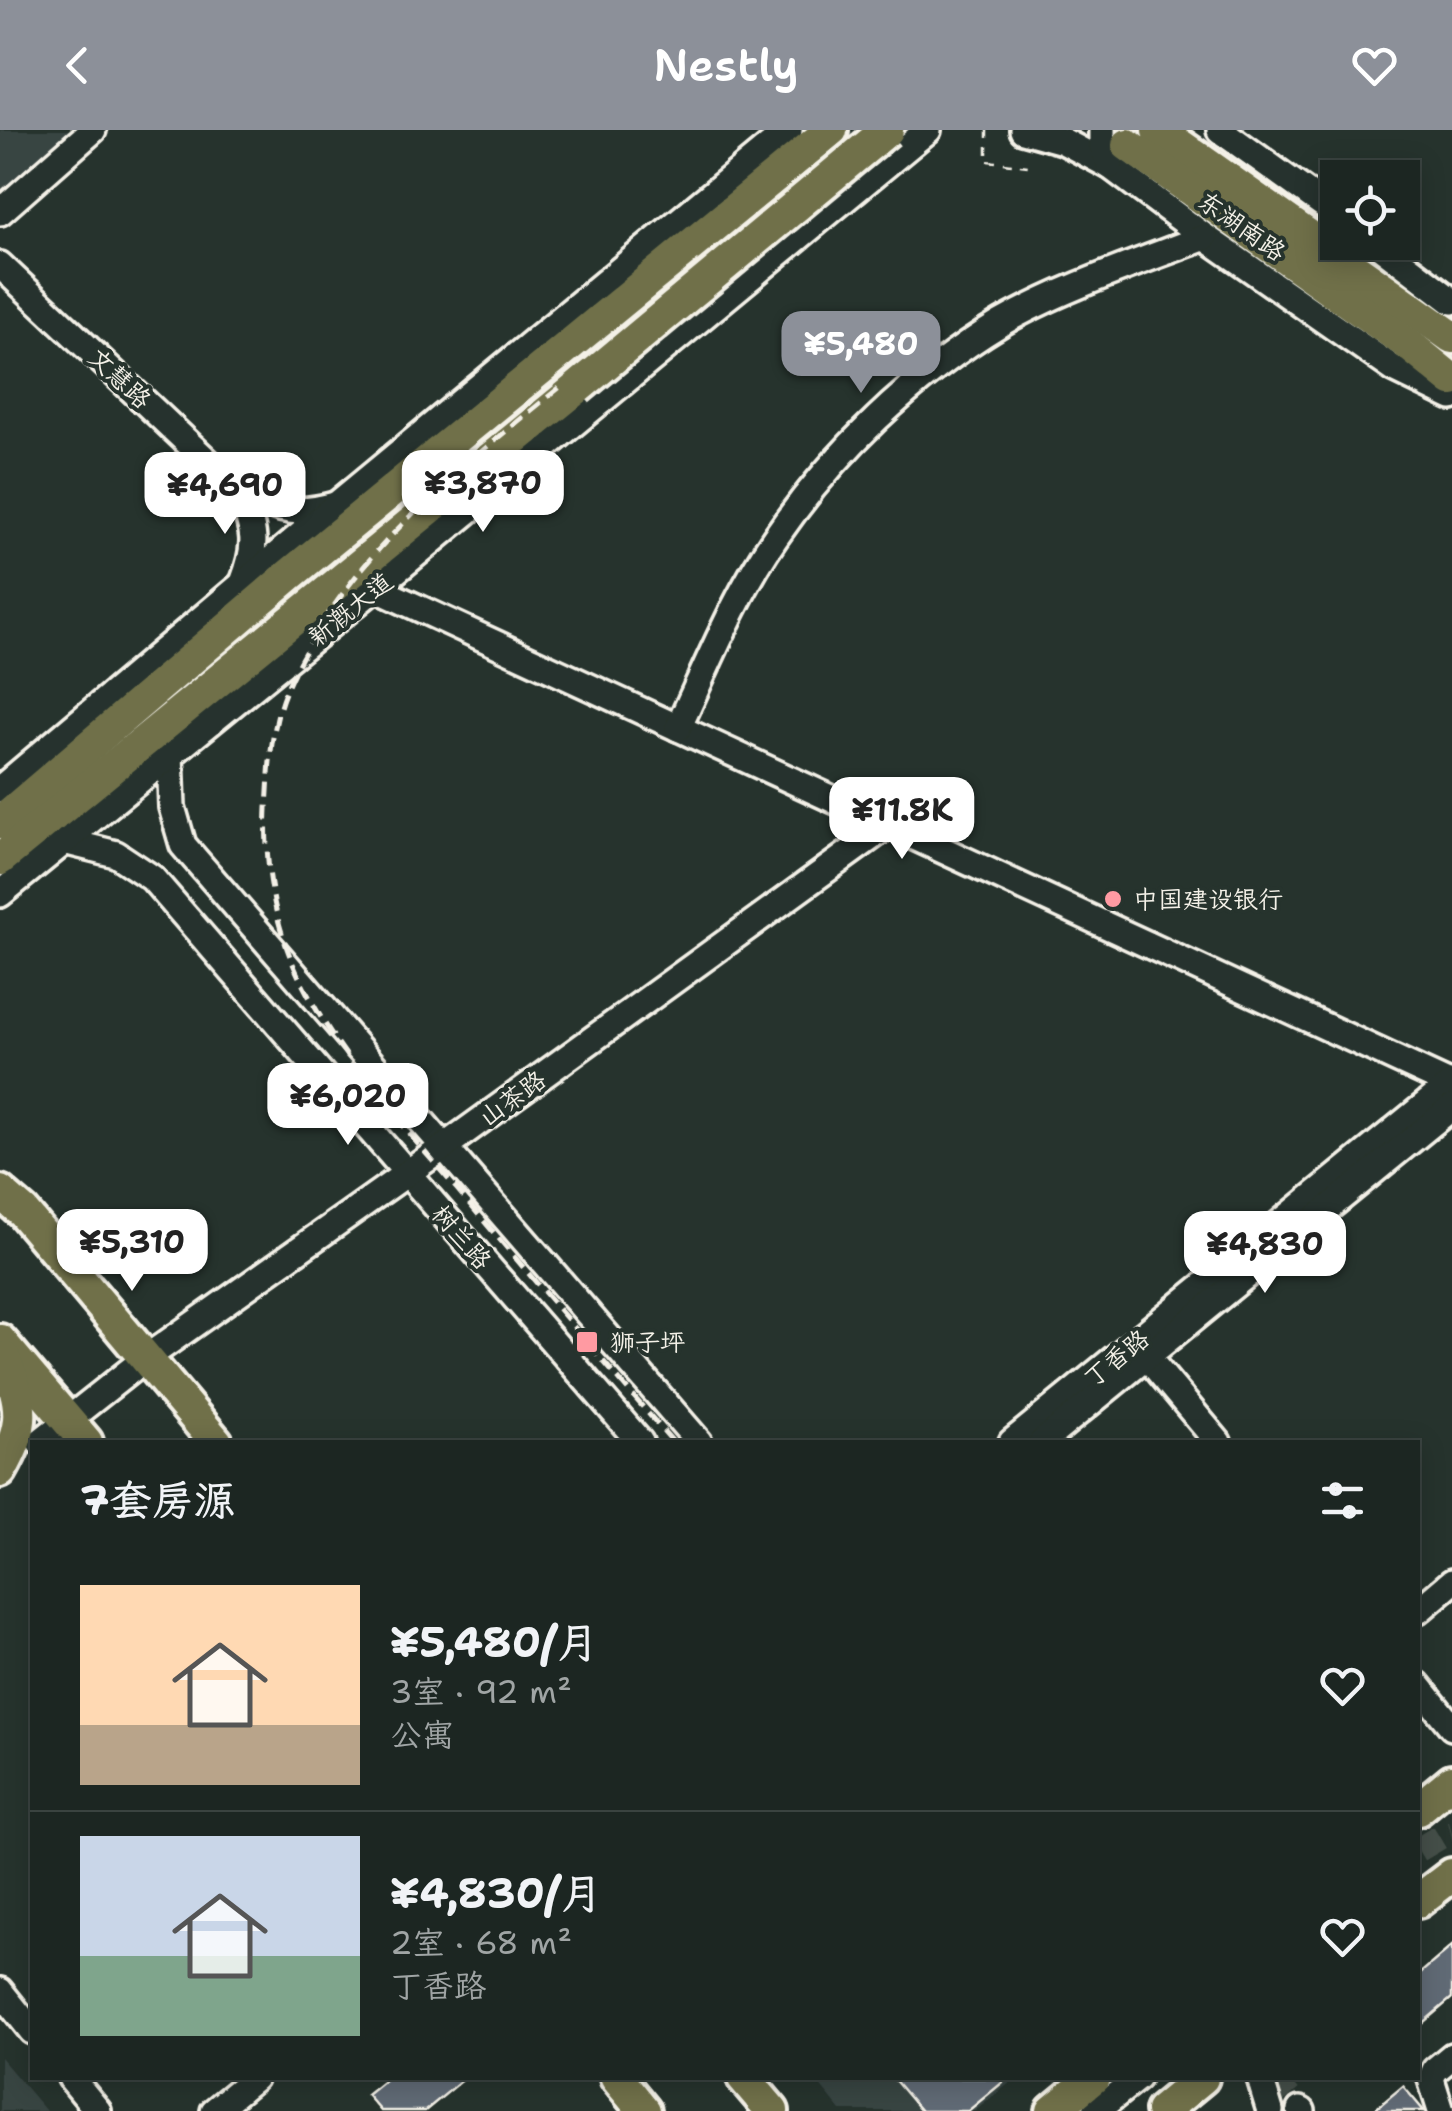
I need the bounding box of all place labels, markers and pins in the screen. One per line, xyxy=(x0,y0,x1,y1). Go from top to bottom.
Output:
pin: ¥5,480 xyxy=(780,311,942,396)
pin: ¥3,870 xyxy=(402,450,564,535)
pin: ¥4,690 xyxy=(144,452,306,537)
pin: ¥11.8K xyxy=(821,777,983,862)
place label: 中国建设银行 xyxy=(1133,882,1283,916)
marker: 中国建设银行 xyxy=(1102,888,1124,910)
pin: ¥6,020 xyxy=(267,1063,429,1148)
pin: ¥5,310 xyxy=(51,1209,213,1294)
pin: ¥4,830 xyxy=(1184,1211,1346,1296)
place label: 狮子坪 xyxy=(610,1325,685,1359)
marker: 狮子坪 xyxy=(574,1329,600,1355)

